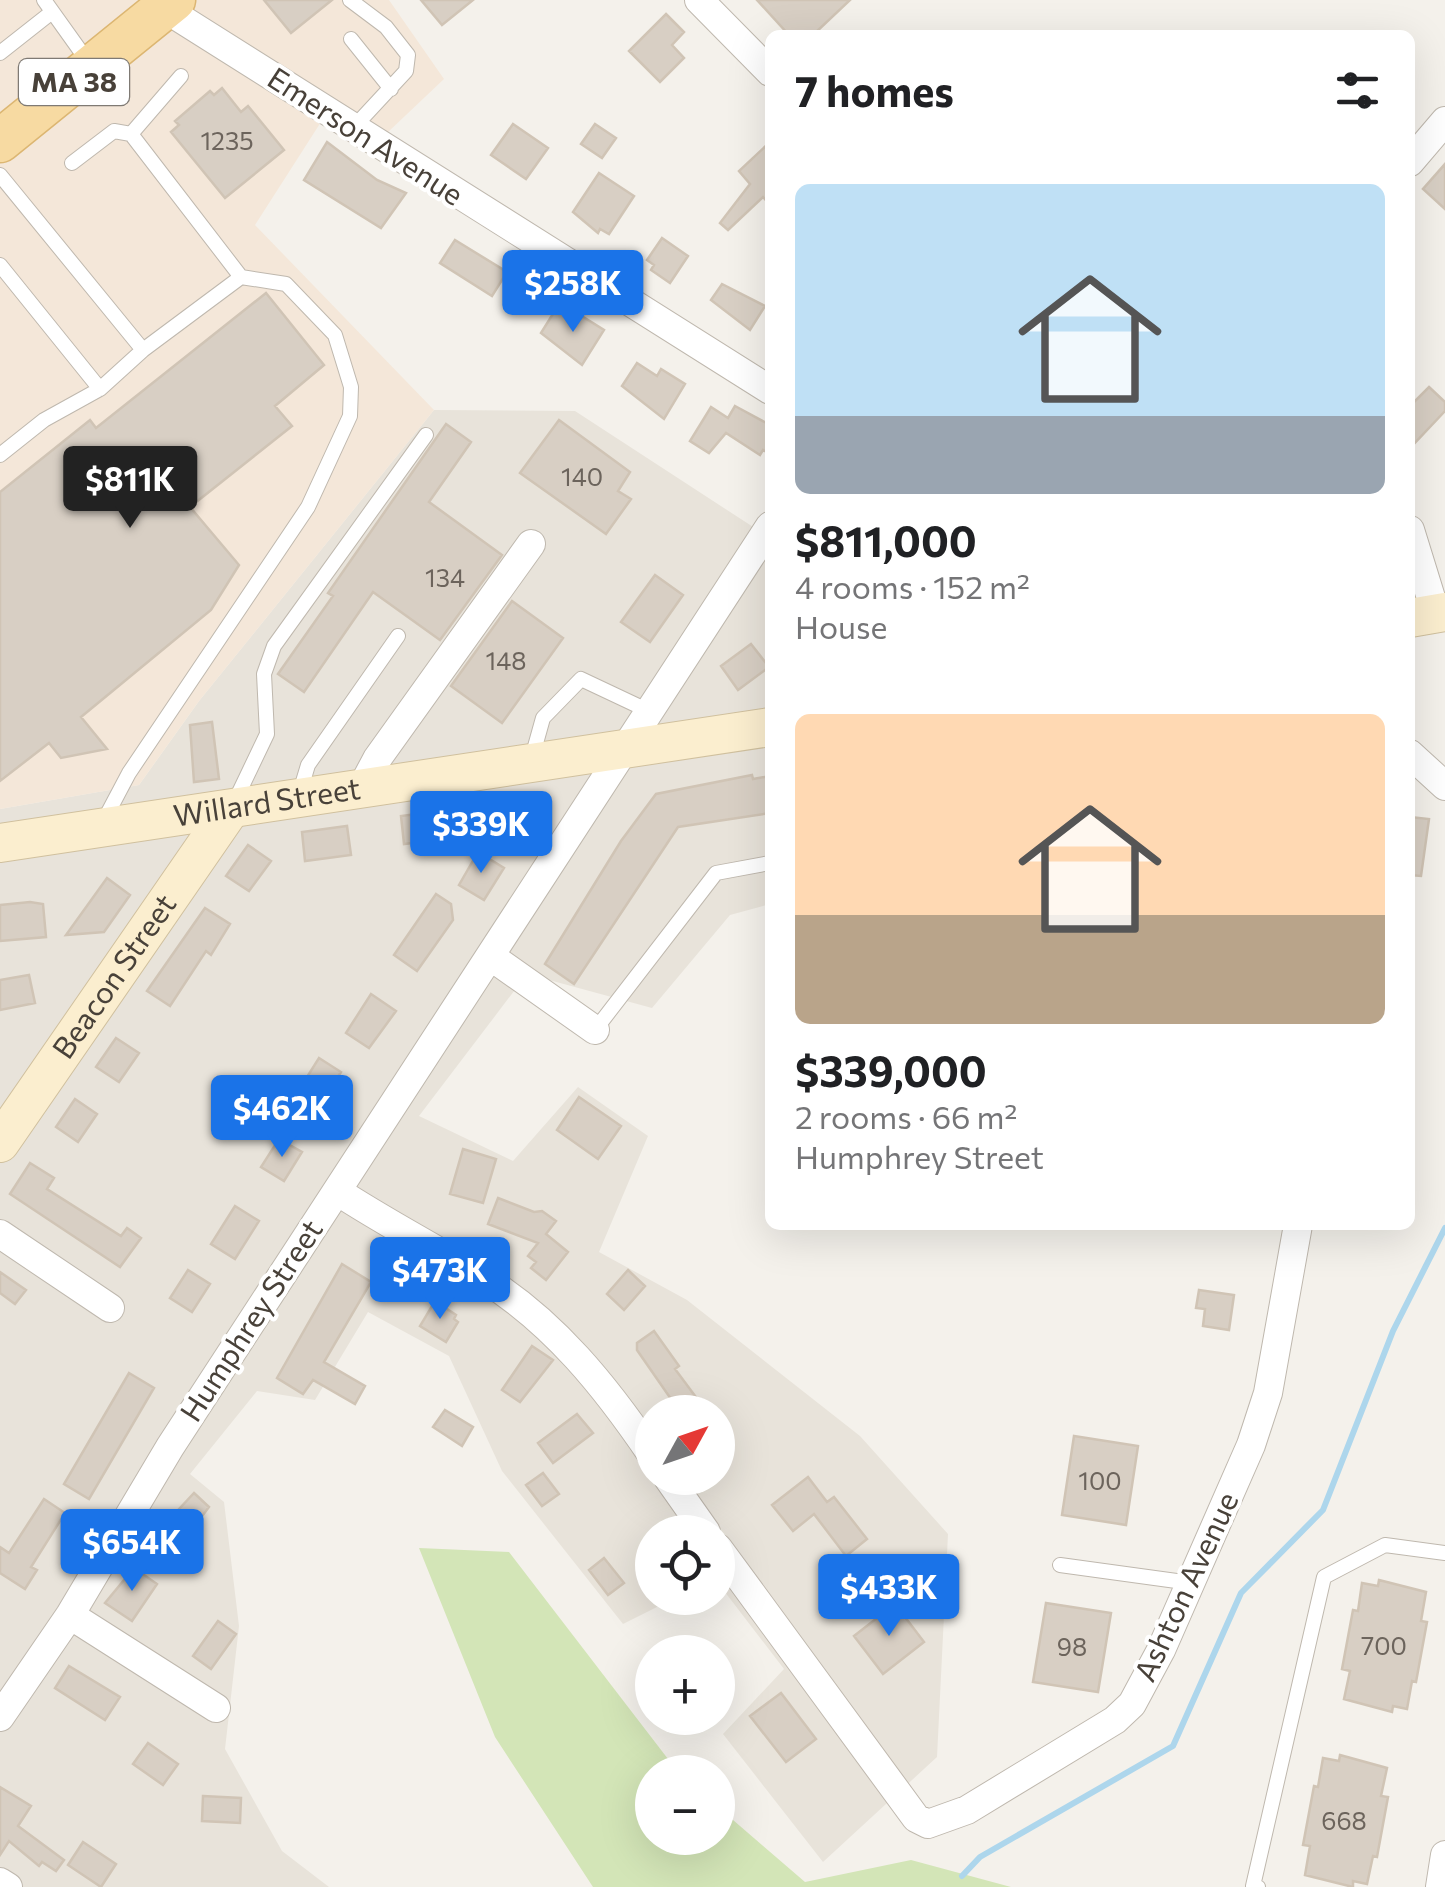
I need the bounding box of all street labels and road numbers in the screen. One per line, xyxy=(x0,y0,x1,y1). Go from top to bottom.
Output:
street label: Emerson Avenue xyxy=(262,58,471,212)
road number: MA 38 xyxy=(19,59,129,105)
street label: Willard Street xyxy=(171,768,363,833)
street label: Beacon Street xyxy=(43,886,182,1065)
street label: Humphrey Street xyxy=(171,1212,329,1428)
street label: Ashton Avenue xyxy=(1125,1485,1245,1686)

